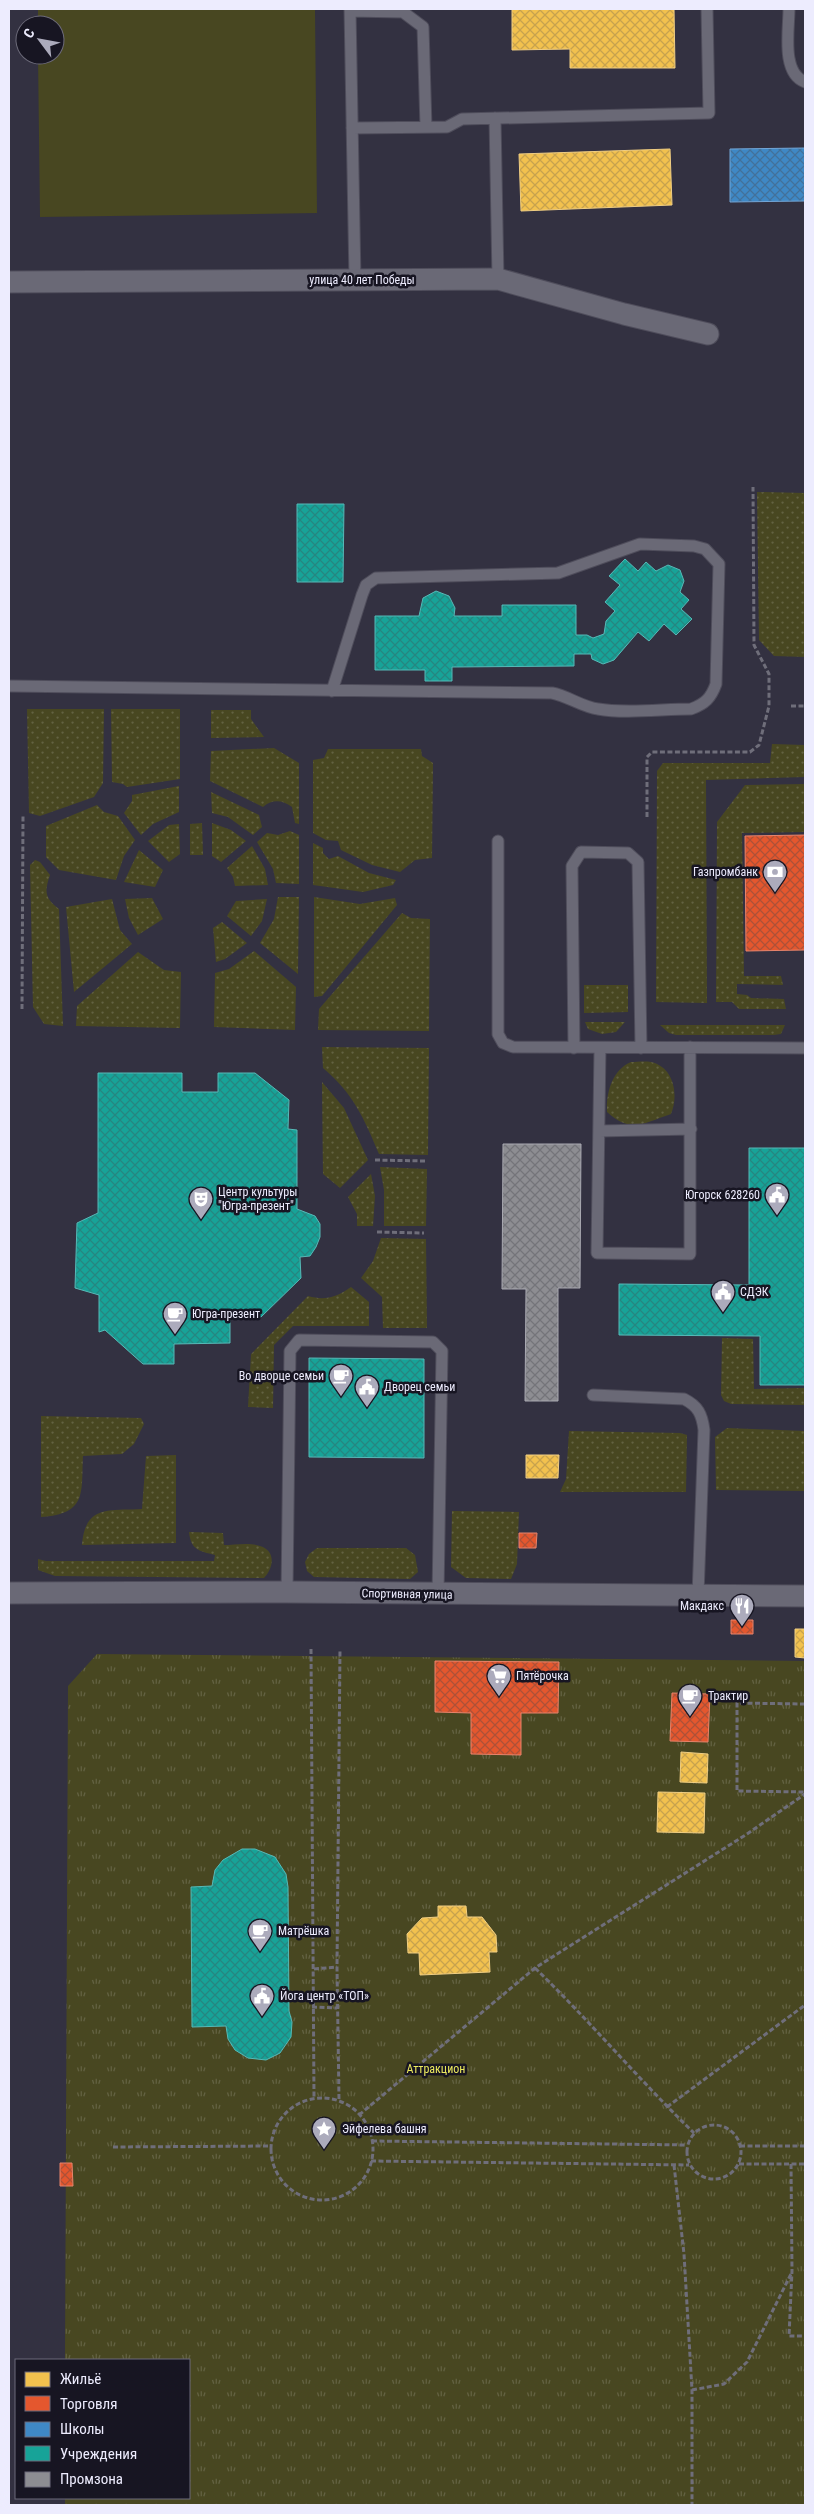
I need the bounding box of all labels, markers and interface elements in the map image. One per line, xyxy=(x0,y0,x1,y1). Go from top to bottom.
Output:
north arrow xyxy=(15,15,65,65)
text: С xyxy=(20,25,38,41)
street label: улица 40 лет Победы xyxy=(309,273,415,287)
bank icon: Газпромбанк xyxy=(762,859,788,893)
place label: Газпромбанк xyxy=(693,865,758,879)
public building icon: Югорск 628260 xyxy=(764,1182,790,1216)
place label: Центр культуры "Югра-презент" xyxy=(218,1185,297,1213)
theatre icon: Центр культуры "Югра-презент" xyxy=(188,1186,214,1220)
place label: Югорск 628260 xyxy=(685,1188,760,1202)
public building icon: СДЭК xyxy=(710,1279,736,1313)
place label: СДЭК xyxy=(740,1285,769,1299)
cafe icon: Югра-презент xyxy=(162,1301,188,1335)
place label: Югра-презент xyxy=(192,1307,260,1321)
cafe icon: Во дворце семьи xyxy=(328,1363,354,1397)
place label: Во дворце семьи xyxy=(239,1369,324,1383)
public building icon: Дворец семьи xyxy=(354,1374,380,1408)
place label: Дворец семьи xyxy=(384,1380,455,1394)
street label: Спортивная улица xyxy=(361,1586,453,1602)
restaurant icon: Макдакс xyxy=(729,1593,755,1627)
place label: Макдакс xyxy=(680,1599,724,1613)
supermarket icon: Пятёрочка xyxy=(486,1663,512,1697)
place label: Пятёрочка xyxy=(516,1669,569,1683)
cafe icon: Трактир xyxy=(677,1683,703,1717)
place label: Трактир xyxy=(708,1689,748,1703)
cafe icon: Матрёшка xyxy=(247,1918,273,1952)
place label: Матрёшка xyxy=(278,1924,330,1938)
public building icon: Йога центр «ТОП» xyxy=(249,1983,275,2017)
place label: Йога центр «ТОП» xyxy=(280,1988,369,2003)
park label: Аттракцион xyxy=(407,2062,465,2076)
place icon: Эйфелева башня xyxy=(311,2116,337,2150)
place label: Эйфелева башня xyxy=(342,2122,427,2136)
legend xyxy=(15,2359,190,2499)
text: Жильё xyxy=(60,2370,101,2388)
text: Торговля xyxy=(60,2395,117,2413)
text: Школы xyxy=(60,2420,105,2438)
text: Учреждения xyxy=(60,2445,137,2463)
text: Промзона xyxy=(60,2470,123,2488)

